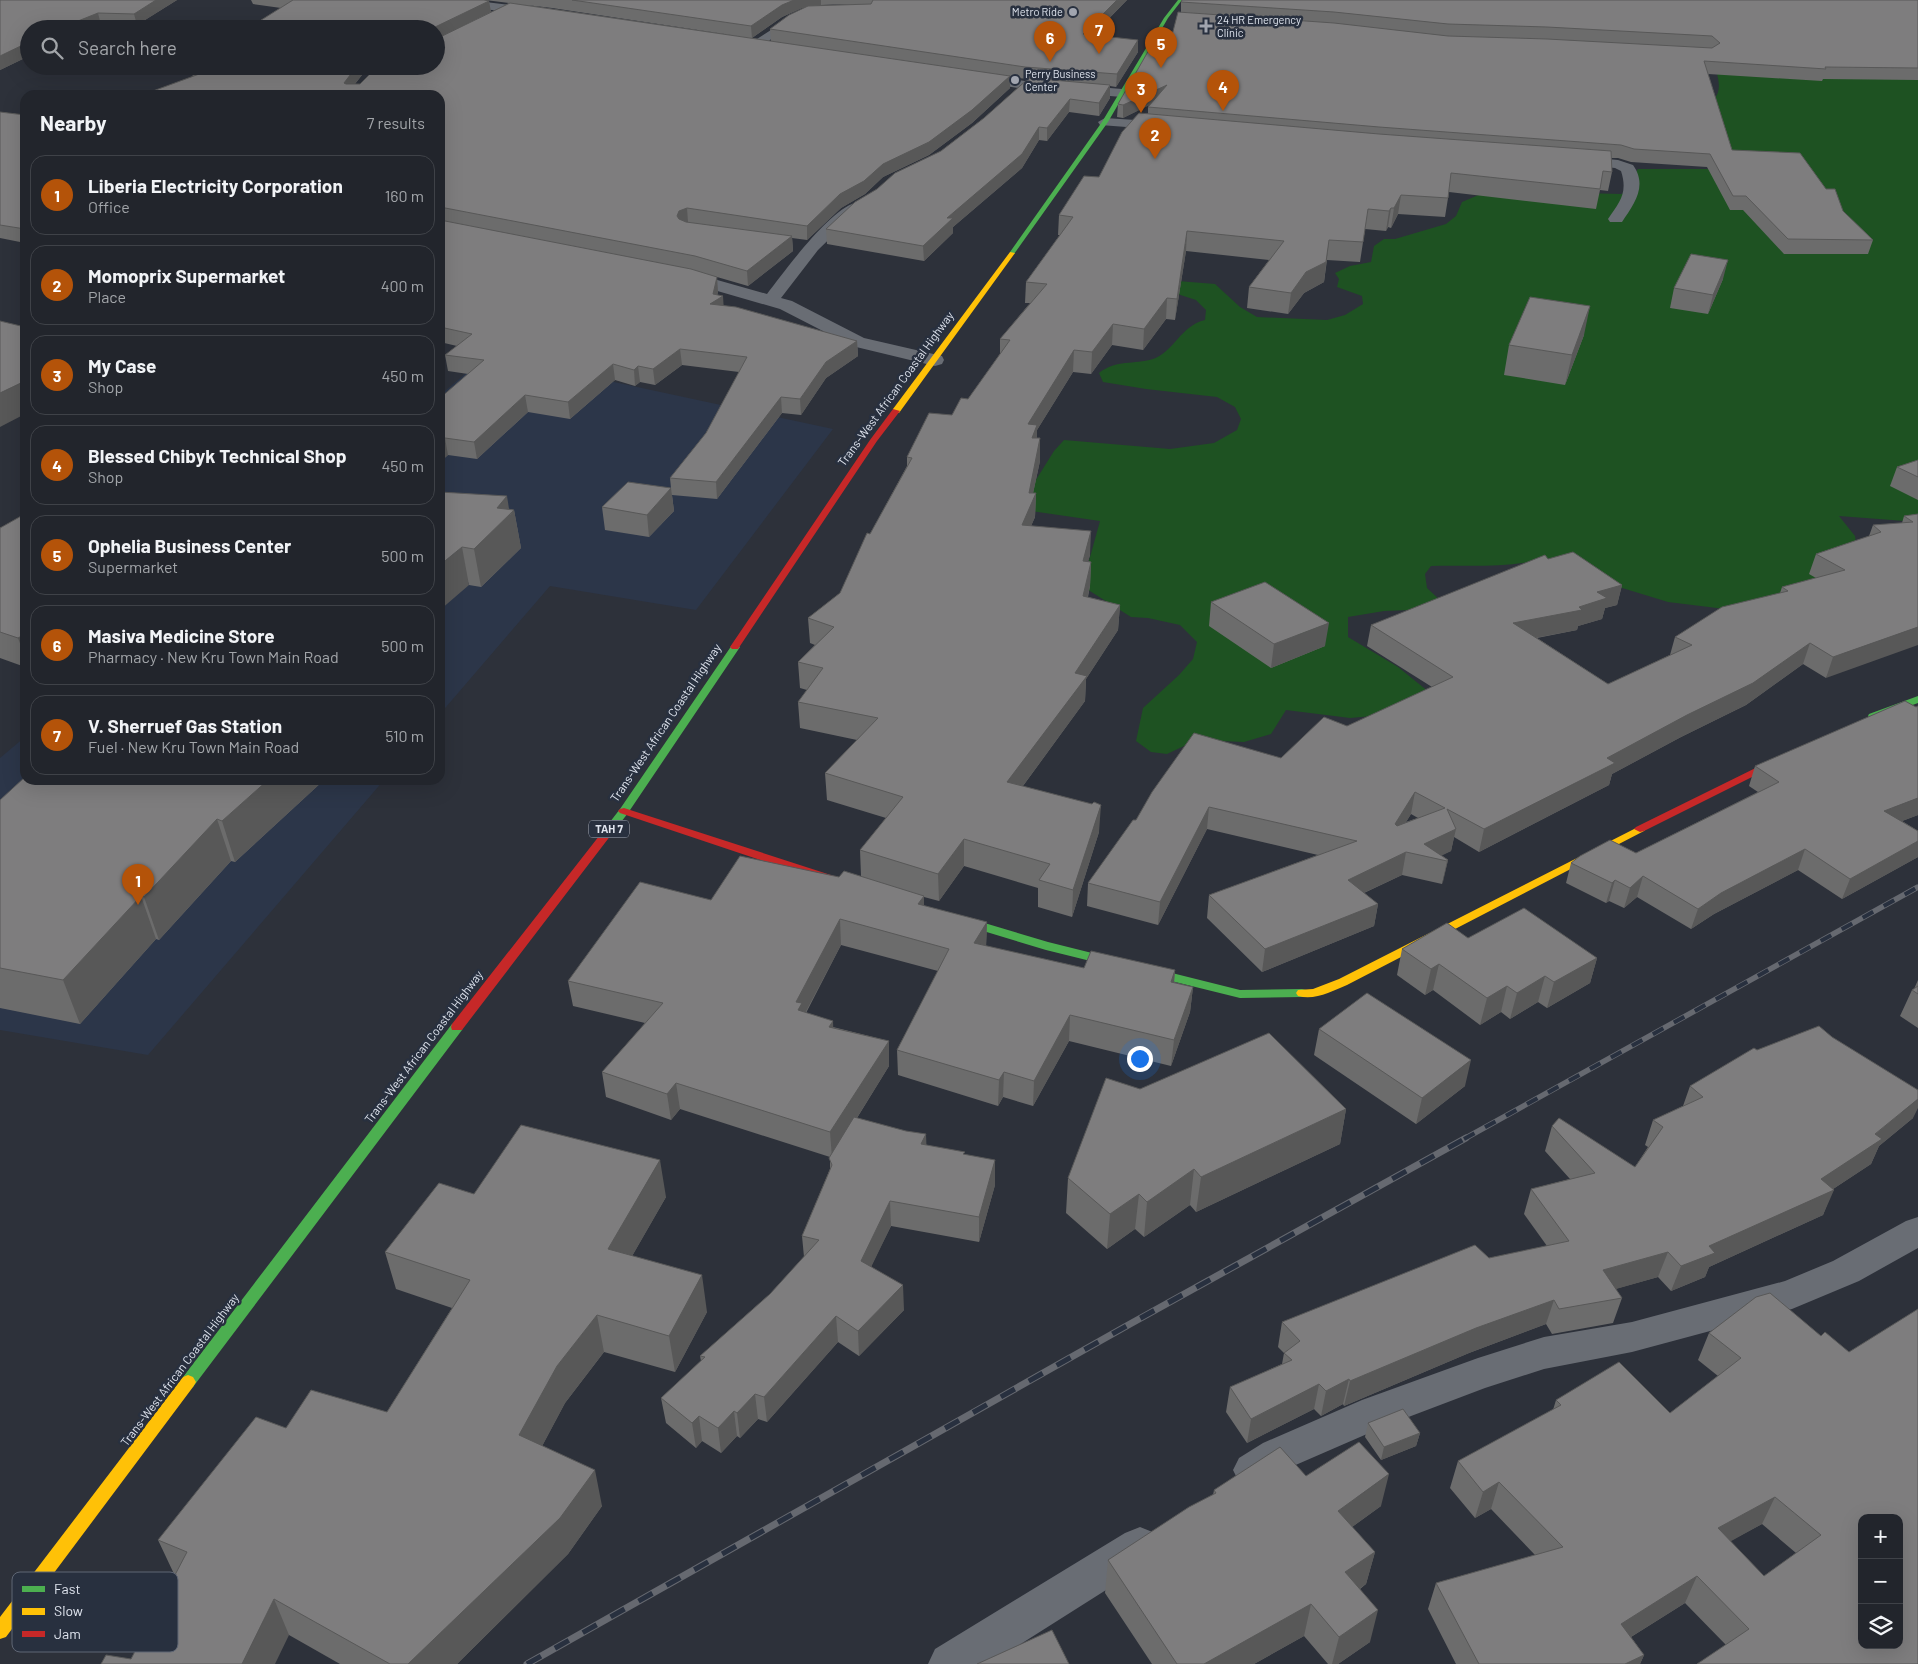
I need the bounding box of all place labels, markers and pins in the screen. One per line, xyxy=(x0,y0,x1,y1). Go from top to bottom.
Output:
place label: Metro Ride xyxy=(1012,5,1063,18)
marker: Metro Ride xyxy=(1067,6,1079,18)
pin: 7 xyxy=(1083,13,1115,54)
place label: 24 HR Emergency Clinic xyxy=(1217,13,1301,39)
marker: 24 HR Emergency Clinic xyxy=(1199,19,1213,33)
pin: 6 xyxy=(1034,21,1066,62)
pin: 5 xyxy=(1145,27,1177,68)
place label: Perry Business Center xyxy=(1025,67,1096,93)
pin: 4 xyxy=(1207,70,1239,111)
pin: 3 xyxy=(1125,72,1157,113)
marker: Perry Business Center xyxy=(1009,74,1021,86)
pin: 2 xyxy=(1139,118,1171,159)
pin: 1 xyxy=(122,864,154,905)

